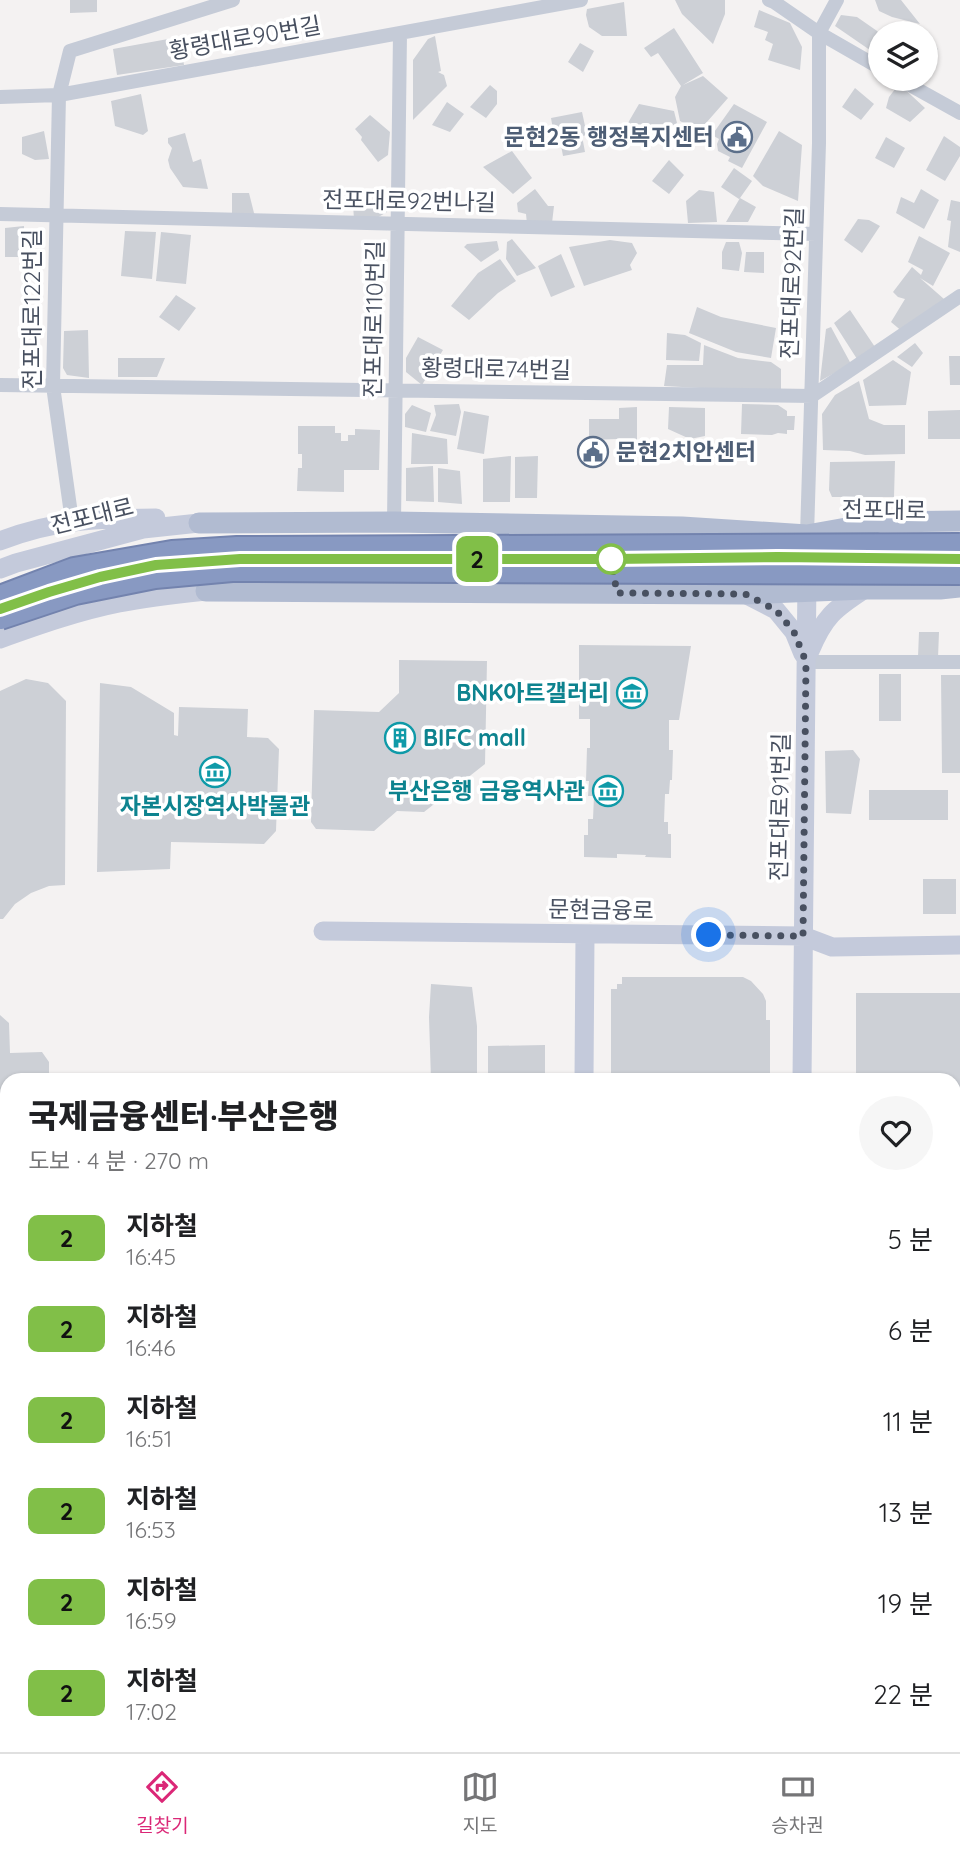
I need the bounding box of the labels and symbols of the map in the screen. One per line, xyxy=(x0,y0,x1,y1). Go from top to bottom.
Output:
street label: 황령대로90번길 xyxy=(167,10,323,65)
public building icon: 문현2동 행정복지센터 xyxy=(720,120,754,154)
place label: 문현2동 행정복지센터 xyxy=(504,122,714,151)
street label: 전포대로92번나길 xyxy=(322,184,496,217)
street label: 전포대로92번길 xyxy=(774,206,809,360)
street label: 전포대로122번길 xyxy=(17,229,46,389)
street label: 전포대로110번길 xyxy=(358,240,389,398)
street label: 황령대로74번길 xyxy=(421,353,571,384)
public building icon: 문현2치안센터 xyxy=(576,435,610,469)
place label: 문현2치안센터 xyxy=(616,437,756,466)
street label: 전포대로 xyxy=(47,491,136,540)
street label: 전포대로 xyxy=(841,494,927,525)
line badge: 2 xyxy=(454,536,500,582)
unlabelled marker xyxy=(596,544,626,574)
museum icon: BNK아트갤러리 xyxy=(615,676,649,710)
place label: BNK아트갤러리 xyxy=(456,678,609,707)
building icon: BIFC mall xyxy=(383,721,417,755)
place label: BIFC mall xyxy=(423,723,526,752)
street label: 전포대로91번길 xyxy=(764,733,795,881)
museum icon: 자본시장역사박물관 xyxy=(198,755,232,789)
museum icon: 부산은행 금융역사관 xyxy=(591,774,625,808)
place label: 부산은행 금융역사관 xyxy=(388,776,585,805)
place label: 자본시장역사박물관 xyxy=(120,791,310,820)
street label: 문현금융로 xyxy=(548,894,654,925)
your location xyxy=(691,917,726,952)

